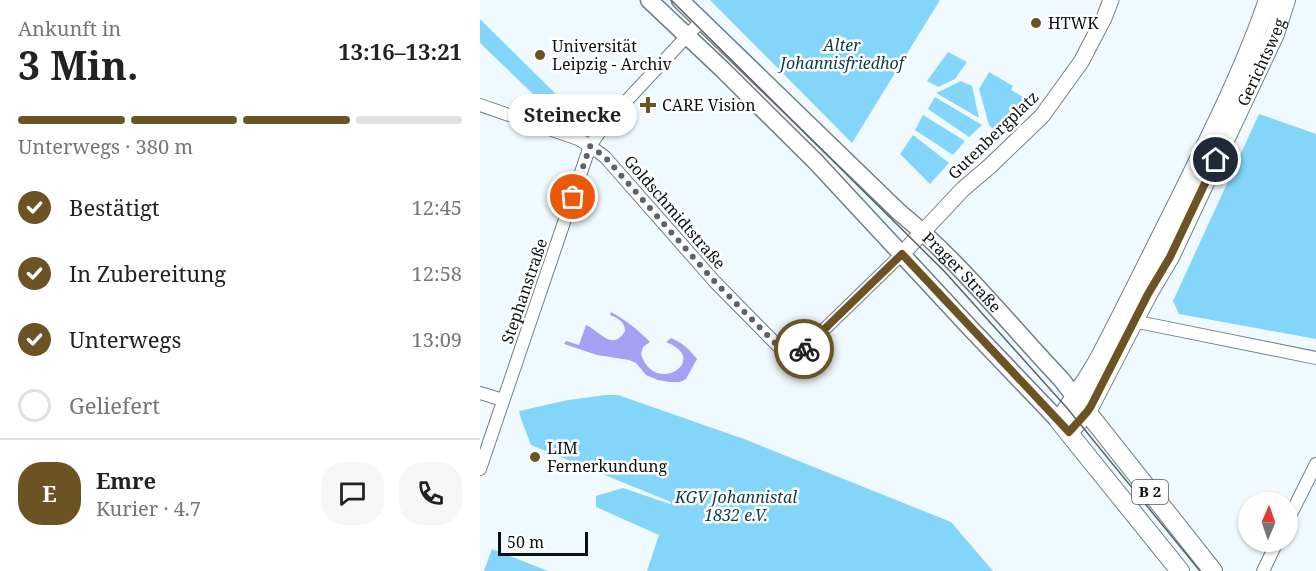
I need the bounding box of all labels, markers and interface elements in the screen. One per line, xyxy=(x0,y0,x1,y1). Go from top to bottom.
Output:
place label: HTWK xyxy=(1048,12,1099,34)
text: Ankunft in xyxy=(18,15,121,42)
street label: Gerichtsweg xyxy=(1232,15,1291,110)
marker: HTWK xyxy=(1029,16,1043,30)
park label: Alter Johannisfriedhof xyxy=(777,34,907,74)
place label: Universität Leipzig - Archiv xyxy=(552,35,673,75)
text: 13:16–13:21 xyxy=(338,36,462,66)
text: 3 Min. xyxy=(18,38,139,91)
marker: Universität Leipzig - Archiv xyxy=(533,48,547,62)
street label: Gutenbergplatz xyxy=(943,86,1043,184)
place label: CARE Vision xyxy=(662,94,756,116)
callout: Steinecke xyxy=(508,95,638,137)
marker: CARE Vision xyxy=(639,96,657,114)
text: Steinecke xyxy=(524,101,621,128)
text: Unterwegs · 380 m xyxy=(18,133,193,160)
pin xyxy=(1190,134,1241,185)
icon: home xyxy=(1199,143,1232,176)
street label: Goldschmidtstraße xyxy=(619,150,731,274)
pin xyxy=(547,171,598,222)
icon: bag xyxy=(556,180,589,213)
icon: check xyxy=(18,191,51,224)
text: Bestätigt xyxy=(69,192,160,222)
text: 12:45 xyxy=(412,194,462,221)
street label: Prager Straße xyxy=(918,227,1006,317)
street label: Stephanstraße xyxy=(496,235,552,347)
icon: check xyxy=(18,257,51,290)
text: In Zubereitung xyxy=(69,258,226,288)
text: 12:58 xyxy=(412,260,462,287)
courier xyxy=(774,319,834,379)
icon: check xyxy=(18,323,51,356)
text: Unterwegs xyxy=(69,324,181,354)
text: 13:09 xyxy=(412,326,462,353)
icon: bike xyxy=(788,333,821,366)
text: Geliefert xyxy=(69,390,160,420)
place label: LIM Fernerkundung xyxy=(547,437,667,477)
marker: LIM Fernerkundung xyxy=(528,450,542,464)
button: chat xyxy=(321,462,384,525)
button: phone xyxy=(399,462,462,525)
text: Emre xyxy=(96,465,156,495)
text: E xyxy=(42,478,57,508)
road number: B 2 xyxy=(1132,480,1168,504)
park label: KGV Johannistal 1832 e.V. xyxy=(674,486,797,526)
north arrow xyxy=(1238,492,1298,552)
map controls xyxy=(1238,492,1298,552)
text: Kurier · 4.7 xyxy=(96,495,201,522)
scale bar xyxy=(498,529,588,556)
text: 50 m xyxy=(507,531,544,553)

